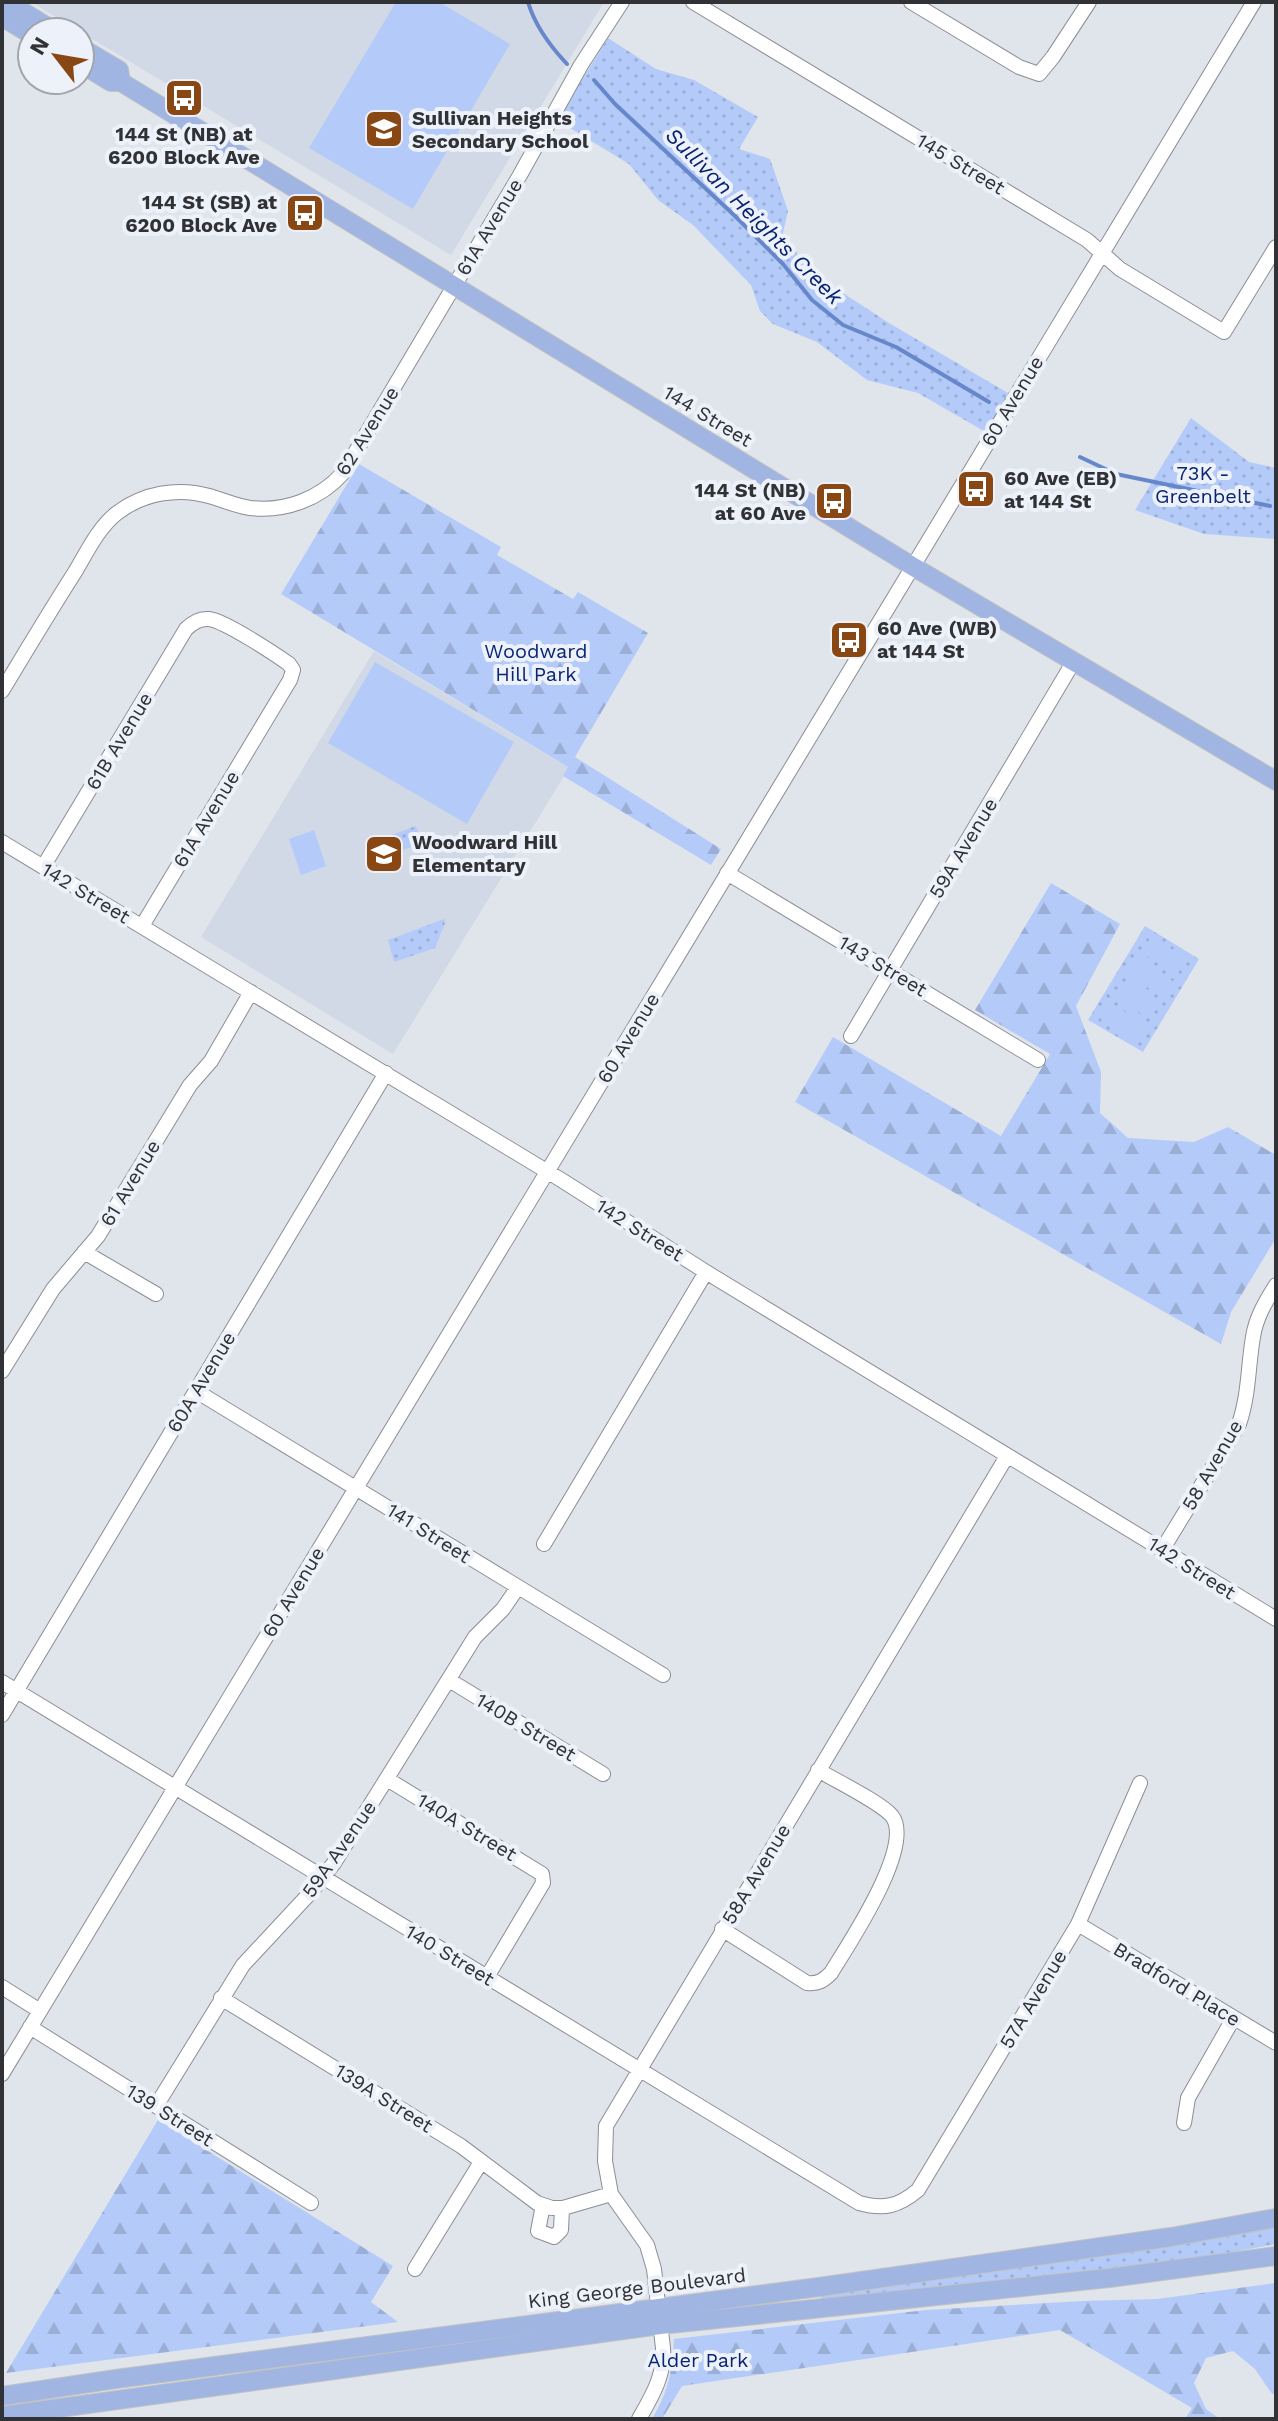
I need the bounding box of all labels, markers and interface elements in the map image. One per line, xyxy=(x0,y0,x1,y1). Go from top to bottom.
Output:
north arrow xyxy=(16,16,96,96)
text: N xyxy=(24,33,54,59)
bus stop icon: 144 St (NB) at 6200 Block Ave xyxy=(163,77,205,119)
place label: Sullivan Heights Secondary School xyxy=(412,106,589,153)
school or university icon: Sullivan Heights Secondary School xyxy=(363,108,405,150)
place label: 144 St (NB) at 6200 Block Ave xyxy=(108,122,260,169)
water label: Sullivan Heights Creek xyxy=(660,122,848,310)
street label: 145 Street xyxy=(913,128,1010,200)
street label: 61A Avenue xyxy=(451,174,527,280)
place label: 144 St (SB) at 6200 Block Ave xyxy=(125,190,277,237)
bus stop icon: 144 St (SB) at 6200 Block Ave xyxy=(284,192,326,234)
street label: 60 Avenue xyxy=(976,351,1048,451)
street label: 144 Street xyxy=(659,380,757,452)
street label: 62 Avenue xyxy=(330,382,404,480)
park label: 73K - Greenbelt xyxy=(1155,461,1252,508)
place label: 60 Ave (EB) at 144 St xyxy=(1004,466,1117,513)
bus stop icon: 60 Ave (EB) at 144 St xyxy=(955,468,997,510)
place label: 144 St (NB) at 60 Ave xyxy=(695,478,806,525)
bus stop icon: 144 St (NB) at 60 Ave xyxy=(813,480,855,522)
place label: 60 Ave (WB) at 144 St xyxy=(877,616,997,663)
bus stop icon: 60 Ave (WB) at 144 St xyxy=(828,619,870,661)
park label: Woodward Hill Park xyxy=(484,639,588,686)
street label: 61B Avenue xyxy=(80,688,158,794)
street label: 61A Avenue xyxy=(168,766,244,872)
street label: 59A Avenue xyxy=(924,793,1002,903)
place label: Woodward Hill Elementary xyxy=(412,830,558,877)
school or university icon: Woodward Hill Elementary xyxy=(363,833,405,875)
street label: 142 Street xyxy=(38,857,135,929)
street label: 143 Street xyxy=(835,930,932,1002)
street label: 60 Avenue xyxy=(592,988,664,1088)
street label: 61 Avenue xyxy=(95,1135,165,1231)
street label: 142 Street xyxy=(592,1194,689,1267)
street label: 60A Avenue xyxy=(161,1327,241,1437)
street label: 58 Avenue xyxy=(1176,1415,1248,1515)
street label: 141 Street xyxy=(383,1498,476,1569)
street label: 142 Street xyxy=(1144,1532,1241,1605)
street label: 60 Avenue xyxy=(257,1542,329,1642)
street label: 140B Street xyxy=(472,1688,581,1767)
street label: 140A Street xyxy=(413,1788,522,1866)
street label: 59A Avenue xyxy=(297,1796,381,1902)
street label: 58A Avenue xyxy=(717,1819,795,1929)
street label: 140 Street xyxy=(401,1919,499,1991)
street label: Bradford Place xyxy=(1109,1937,1245,2031)
street label: 57A Avenue xyxy=(994,1945,1072,2053)
street label: 139A Street xyxy=(331,2058,438,2138)
street label: 139 Street xyxy=(122,2079,219,2152)
street label: King George Boulevard xyxy=(527,2263,747,2313)
park label: Alder Park xyxy=(648,2348,748,2372)

